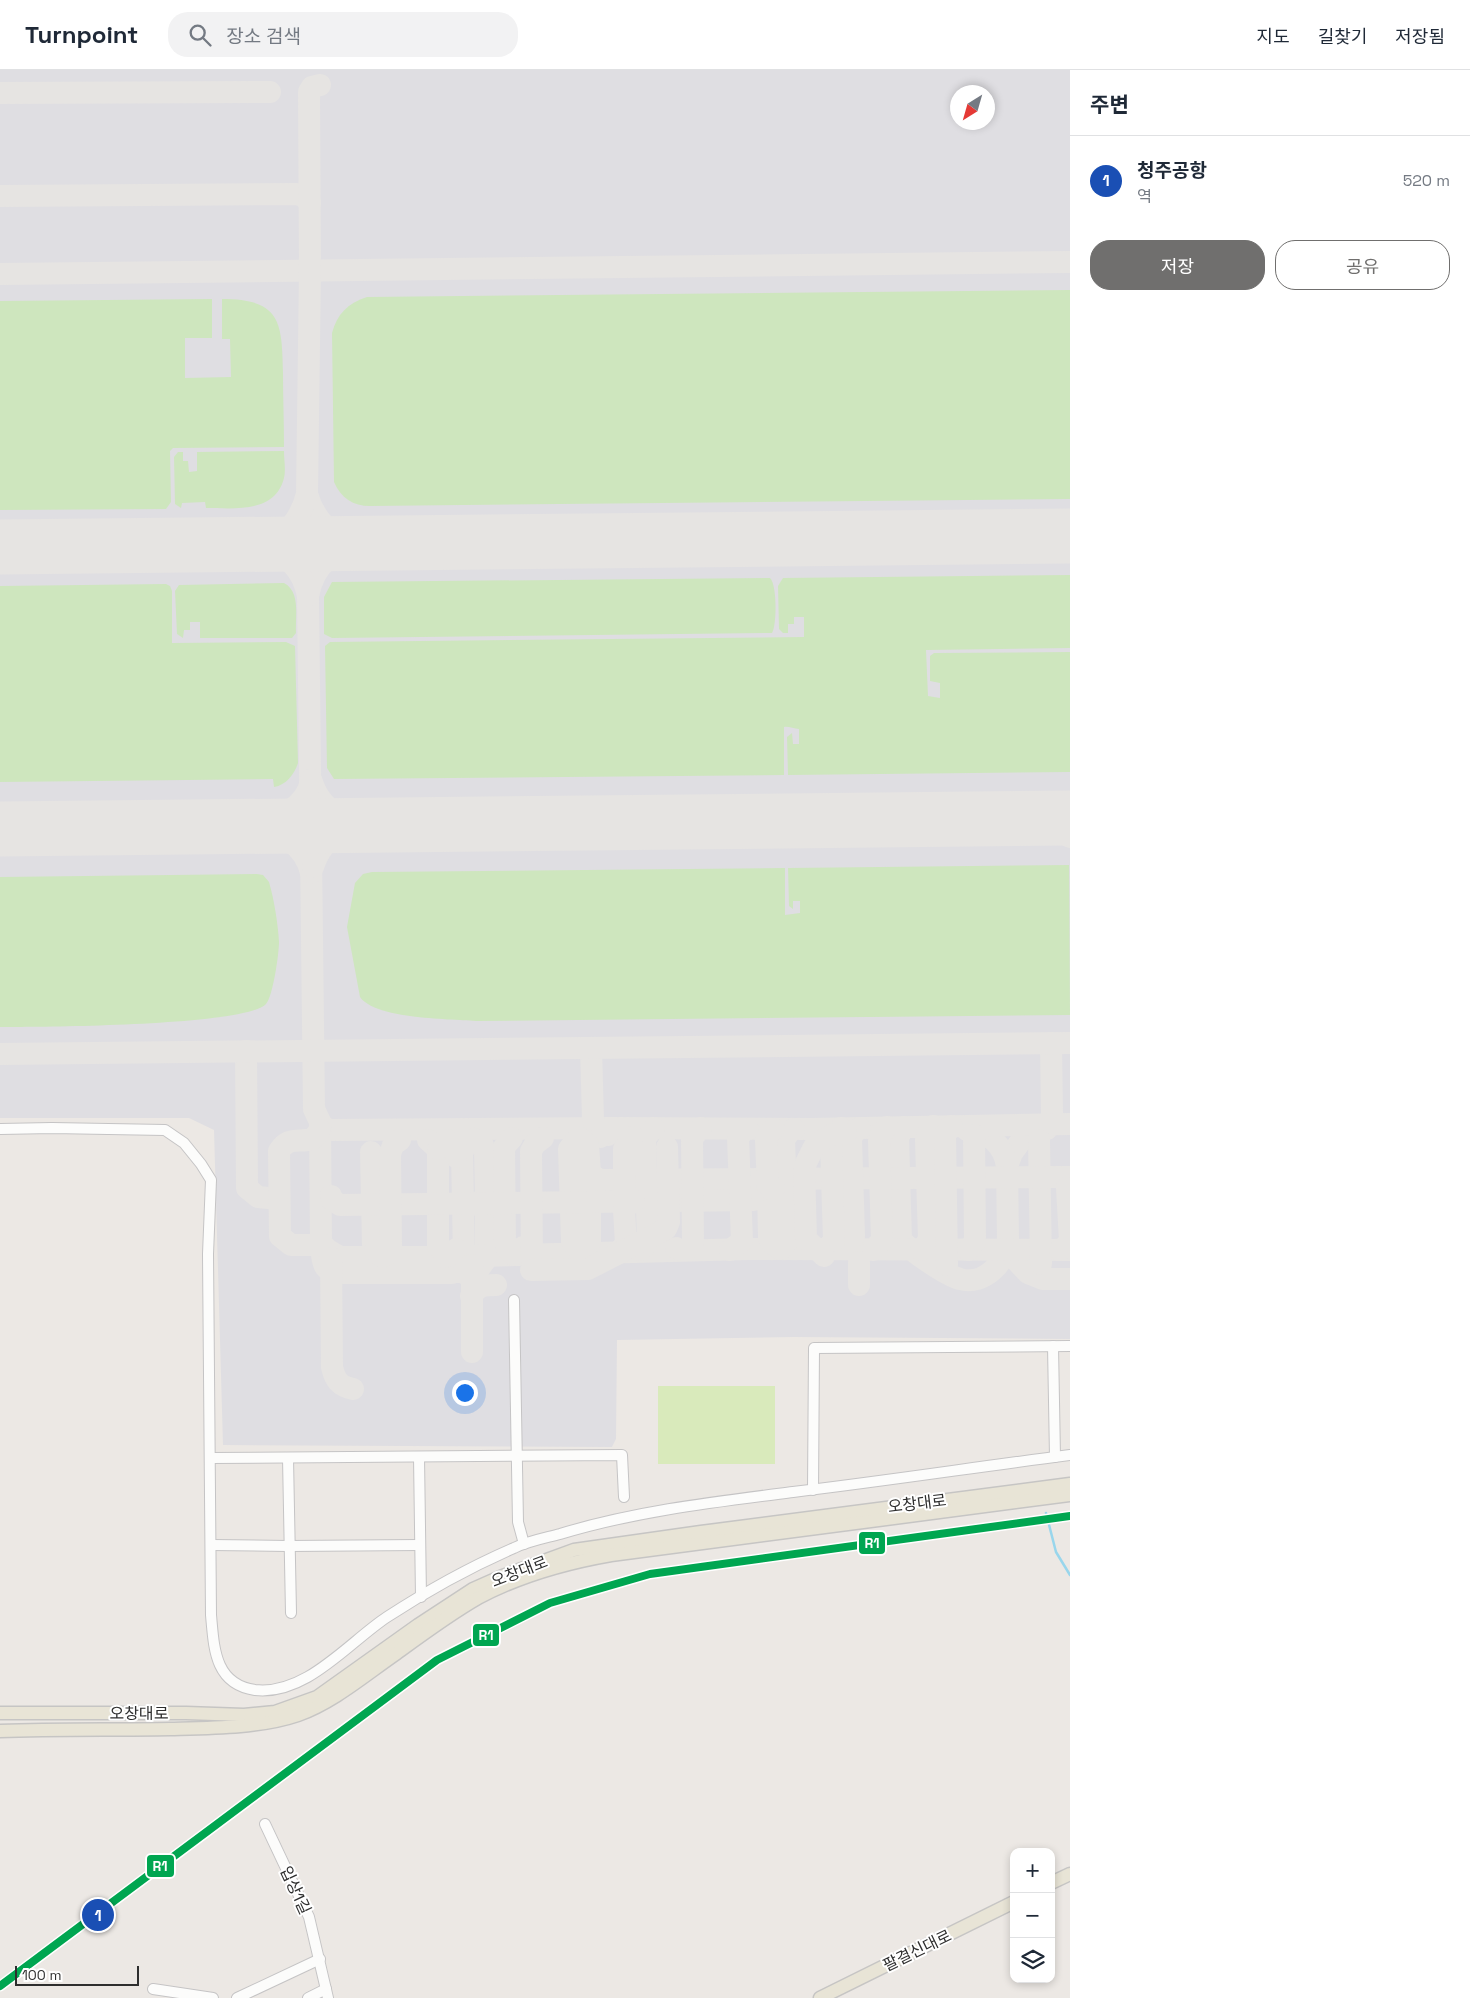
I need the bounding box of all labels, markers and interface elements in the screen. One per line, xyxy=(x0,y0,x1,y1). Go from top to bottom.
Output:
search box xyxy=(168,12,518,57)
text: Turnpoint xyxy=(25,19,138,50)
icon: search xyxy=(186,21,214,49)
text: 장소 검색 xyxy=(226,24,301,49)
text: 지도 xyxy=(1257,25,1290,48)
text: 길찾기 xyxy=(1318,25,1367,48)
text: 저장됨 xyxy=(1395,25,1445,48)
north arrow xyxy=(950,85,995,130)
text: 주변 xyxy=(1090,91,1129,118)
text: 청주공항 xyxy=(1137,158,1207,183)
text: 1 xyxy=(1102,170,1110,191)
text: 520 m xyxy=(1403,170,1450,191)
text: 역 xyxy=(1137,186,1152,207)
button: 저장 xyxy=(1090,240,1265,290)
button: 공유 xyxy=(1275,240,1450,290)
your location xyxy=(452,1380,478,1406)
street label: 오창대로 xyxy=(887,1489,948,1518)
line badge: R1 xyxy=(858,1531,886,1555)
text: R1 xyxy=(864,1534,880,1552)
street label: 오창대로 xyxy=(488,1551,551,1592)
line badge: R1 xyxy=(472,1623,500,1647)
text: R1 xyxy=(478,1626,494,1644)
street label: 오창대로 xyxy=(110,1703,169,1724)
map controls xyxy=(1010,1848,1055,1983)
button: + xyxy=(1010,1848,1055,1893)
line badge: R1 xyxy=(146,1854,175,1878)
text: R1 xyxy=(152,1857,168,1875)
street label: 입상1길 xyxy=(275,1863,316,1918)
button: − xyxy=(1010,1893,1055,1938)
pin: 1 xyxy=(82,1896,114,1934)
street label: 팔결신대로 xyxy=(880,1925,955,1976)
button: layers xyxy=(1010,1938,1055,1983)
scale bar xyxy=(15,1963,139,1986)
text: 100 m xyxy=(22,1966,61,1984)

